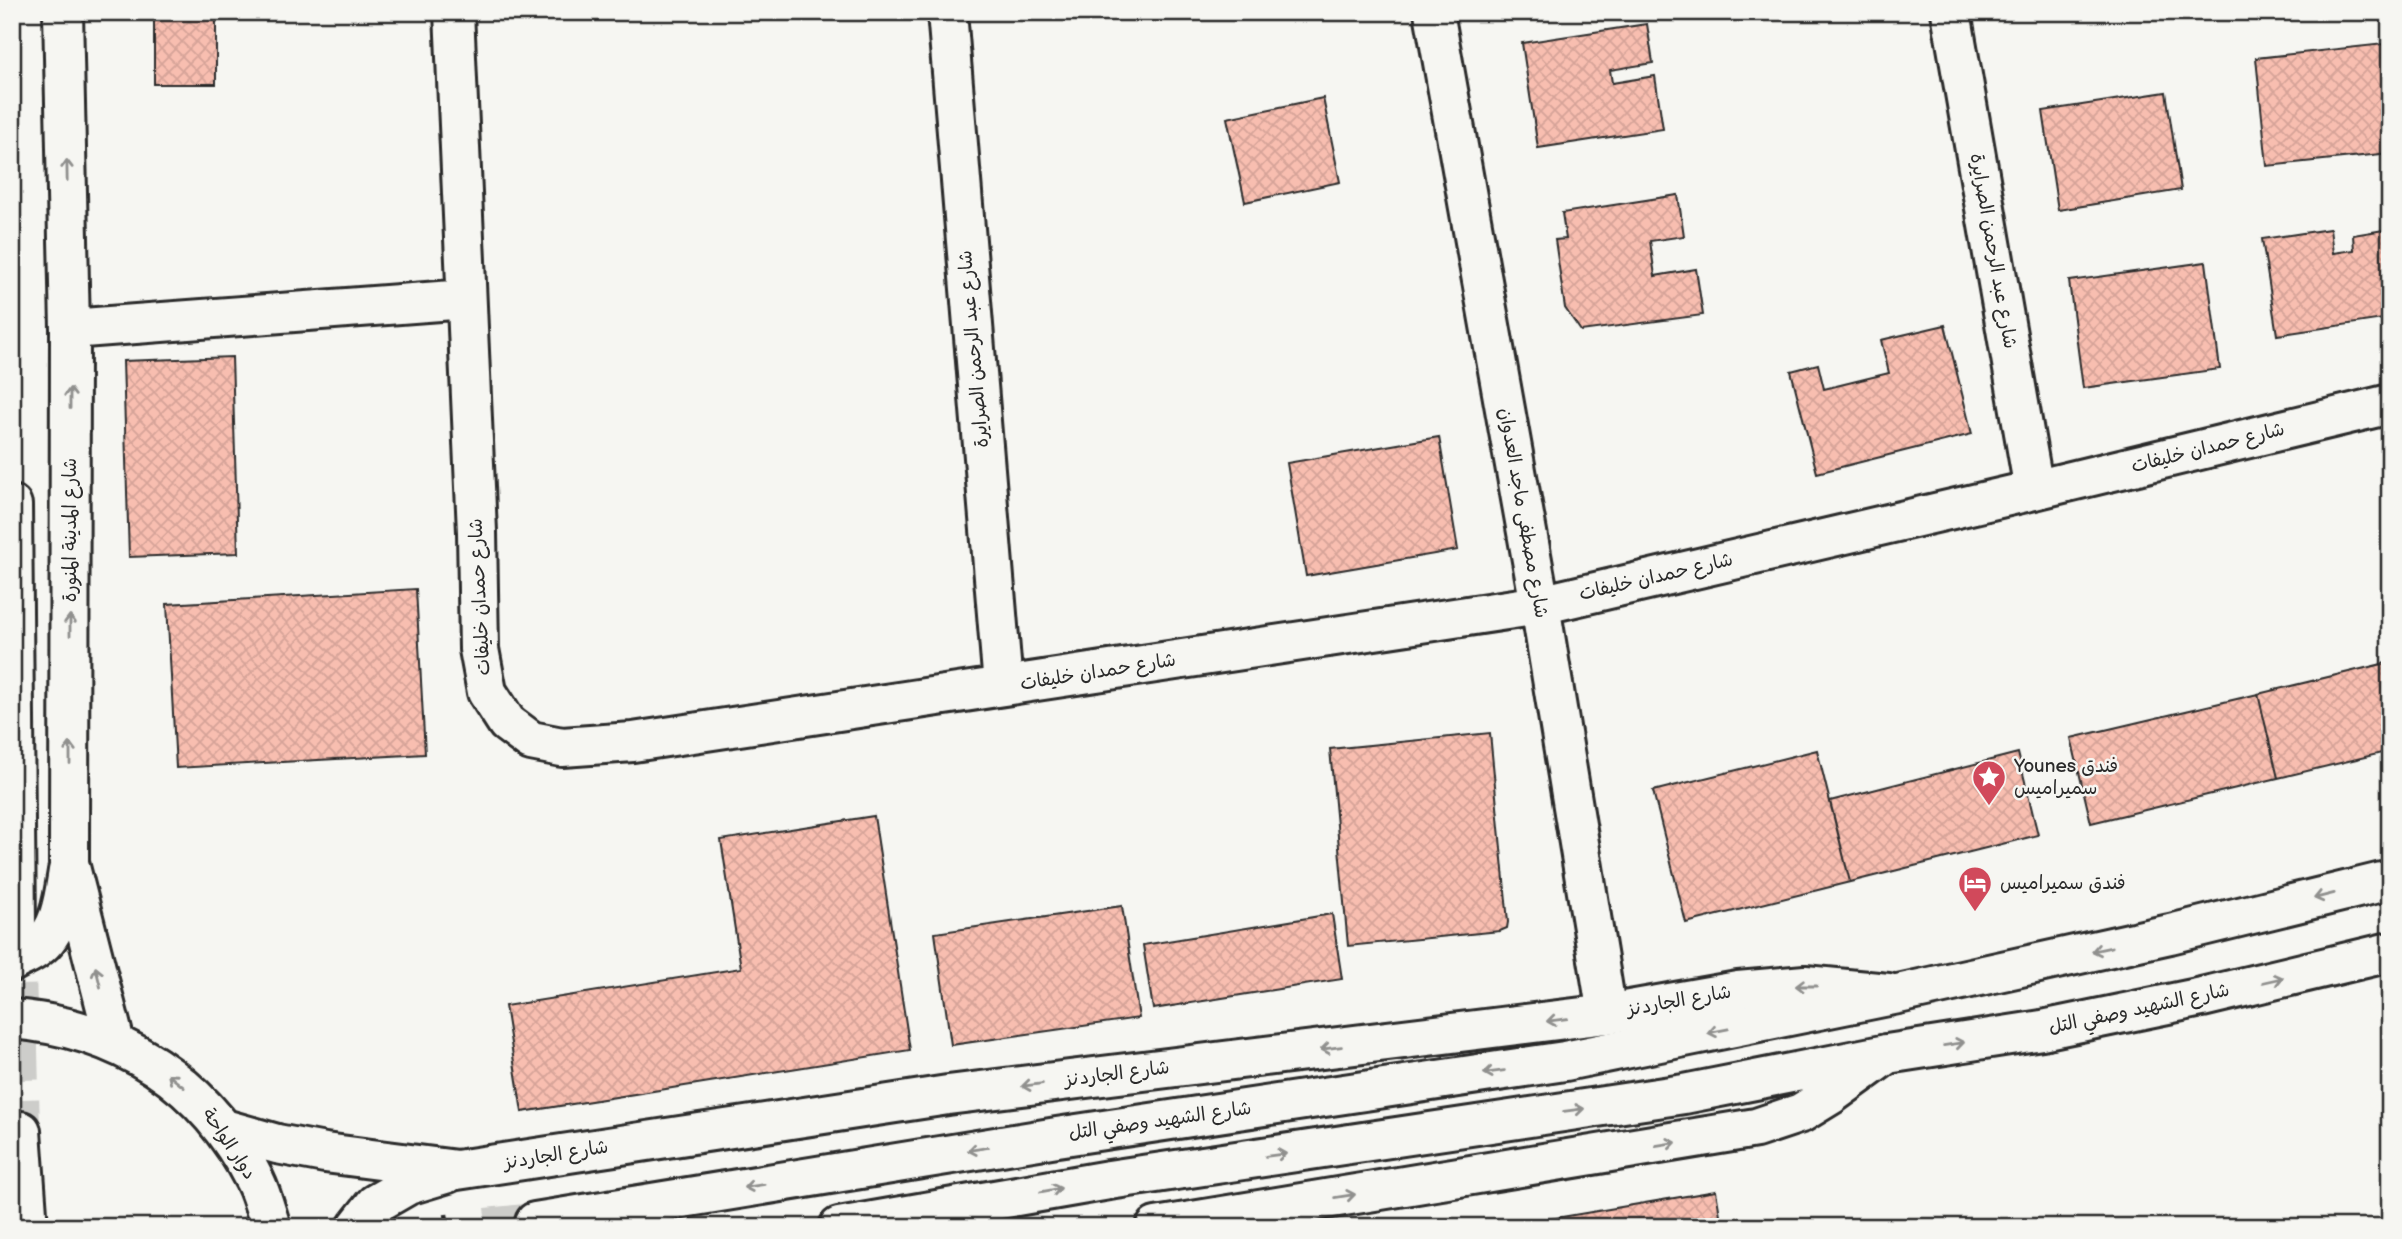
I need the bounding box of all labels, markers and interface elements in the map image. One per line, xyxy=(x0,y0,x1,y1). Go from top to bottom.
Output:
street label: شارع عبد الرحمن الصرايرة xyxy=(1963,151,2022,351)
one-way arrow xyxy=(60,159,73,182)
street label: شارع عبد الرحمن الصرايرة xyxy=(954,249,995,449)
one-way arrow xyxy=(63,386,77,409)
street label: شارع مصطفى ماجد العدوان xyxy=(1492,406,1553,620)
street label: شارع حمدان خليفات xyxy=(2129,418,2287,479)
street label: شارع المدينة المنورة xyxy=(59,458,83,602)
street label: شارع حمدان خليفات xyxy=(464,518,497,676)
street label: شارع حمدان خليفات xyxy=(1577,548,1735,607)
one-way arrow xyxy=(63,614,77,637)
street label: شارع حمدان خليفات xyxy=(1019,648,1178,697)
one-way arrow xyxy=(63,742,77,765)
place label: Younes فندق سميراميس xyxy=(2013,755,2118,800)
place icon: Younes فندق سميراميس xyxy=(1970,758,2008,807)
hotel icon: فندق سميراميس xyxy=(1956,864,1994,913)
place label: فندق سميراميس xyxy=(2000,872,2126,895)
one-way arrow xyxy=(2313,890,2335,903)
one-way arrow xyxy=(2091,943,2114,957)
one-way arrow xyxy=(91,966,104,989)
one-way arrow xyxy=(2261,973,2284,986)
one-way arrow xyxy=(1795,979,1818,993)
street label: شارع الشهيد وصفي التل xyxy=(2046,979,2232,1043)
street label: شارع الجاردنز xyxy=(1623,981,1733,1023)
one-way arrow xyxy=(1546,1014,1568,1027)
one-way arrow xyxy=(1707,1025,1730,1039)
one-way arrow xyxy=(1942,1037,1965,1050)
one-way arrow xyxy=(1320,1041,1343,1054)
street label: شارع الجاردنز xyxy=(1061,1056,1171,1093)
one-way arrow xyxy=(1483,1065,1506,1078)
one-way arrow xyxy=(168,1073,186,1089)
one-way arrow xyxy=(1021,1078,1044,1091)
street label: شارع الشهيد وصفي التل xyxy=(1067,1097,1254,1149)
one-way arrow xyxy=(1562,1103,1585,1116)
street label: دوار الواحة xyxy=(197,1104,261,1184)
street label: شارع الجاردنز xyxy=(500,1135,610,1176)
one-way arrow xyxy=(1654,1137,1677,1150)
one-way arrow xyxy=(968,1143,990,1156)
one-way arrow xyxy=(1264,1148,1287,1161)
one-way arrow xyxy=(743,1180,766,1193)
one-way arrow xyxy=(1039,1182,1062,1196)
one-way arrow xyxy=(1333,1189,1356,1202)

